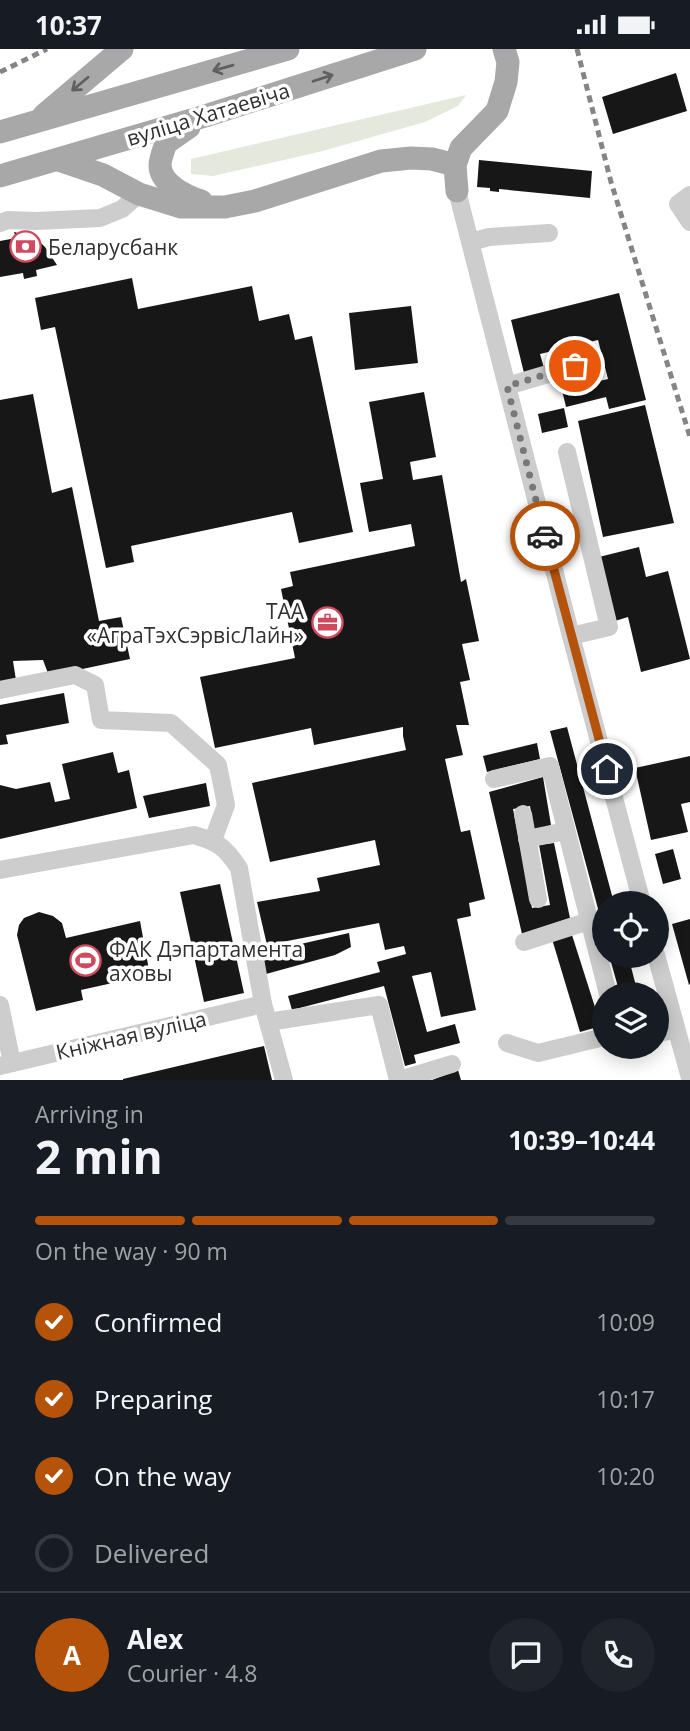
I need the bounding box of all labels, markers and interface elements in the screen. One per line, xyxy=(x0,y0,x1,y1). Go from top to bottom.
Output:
text: 10:37 xyxy=(35,7,102,43)
one-way arrow xyxy=(212,62,234,75)
one-way arrow xyxy=(312,71,334,84)
one-way arrow xyxy=(71,76,89,92)
street label: вуліца Хатаевіча xyxy=(123,76,293,152)
bank icon: Беларусбанк xyxy=(8,230,42,264)
place label: Беларусбанк xyxy=(48,233,178,261)
pin xyxy=(545,336,605,396)
icon: bag xyxy=(556,347,594,385)
courier xyxy=(510,501,580,571)
icon: car xyxy=(526,517,564,555)
place label: ТАА «АграТэхСэрвісЛайн» xyxy=(86,597,305,649)
office icon: ТАА «АграТэхСэрвісЛайн» xyxy=(310,606,344,640)
pin xyxy=(577,739,637,799)
icon: home xyxy=(588,750,626,788)
map controls xyxy=(592,891,669,1059)
button: locate xyxy=(592,891,669,968)
place label: ФАК Дэпартамента аховы xyxy=(109,935,303,987)
sports icon: ФАК Дэпартамента аховы xyxy=(69,944,103,978)
button: layers xyxy=(592,982,669,1059)
street label: Кніжная вуліца xyxy=(53,1004,209,1066)
text: Arriving in xyxy=(35,1098,144,1130)
text: 10:39–10:44 xyxy=(508,1122,655,1158)
text: 2 min xyxy=(35,1125,163,1187)
text: On the way · 90 m xyxy=(35,1235,228,1267)
icon: check xyxy=(35,1303,73,1341)
text: Confirmed xyxy=(94,1304,222,1340)
text: 10:09 xyxy=(596,1306,655,1338)
icon: check xyxy=(35,1380,73,1418)
text: Preparing xyxy=(94,1381,212,1417)
text: 10:17 xyxy=(596,1383,655,1415)
icon: check xyxy=(35,1457,73,1495)
text: On the way xyxy=(94,1458,231,1494)
text: 10:20 xyxy=(596,1460,655,1492)
text: Delivered xyxy=(94,1535,209,1571)
button: chat xyxy=(489,1618,563,1692)
button: phone xyxy=(581,1618,655,1692)
text: Alex xyxy=(127,1621,183,1657)
text: A xyxy=(63,1637,81,1673)
text: Courier · 4.8 xyxy=(127,1657,257,1689)

